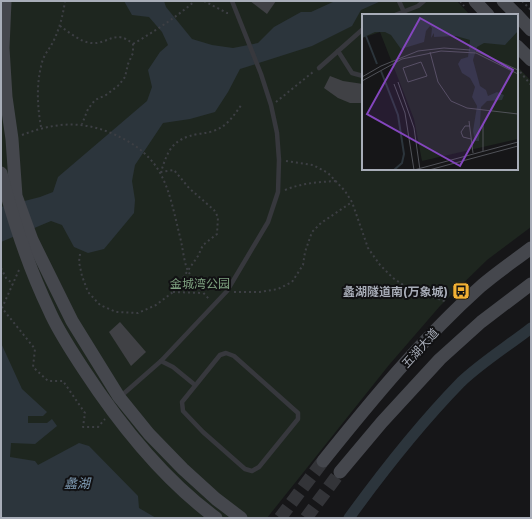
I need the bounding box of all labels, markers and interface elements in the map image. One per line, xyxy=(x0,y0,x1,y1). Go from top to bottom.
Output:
inset map xyxy=(362,14,518,170)
park label: 金城湾公园 xyxy=(170,276,230,291)
bus stop icon: 蠡湖隧道南(万象城) xyxy=(451,281,471,301)
place label: 蠡湖隧道南(万象城) xyxy=(343,284,448,299)
street label: 五湖大道 xyxy=(398,325,442,371)
water label: 蠡湖 xyxy=(64,475,92,491)

